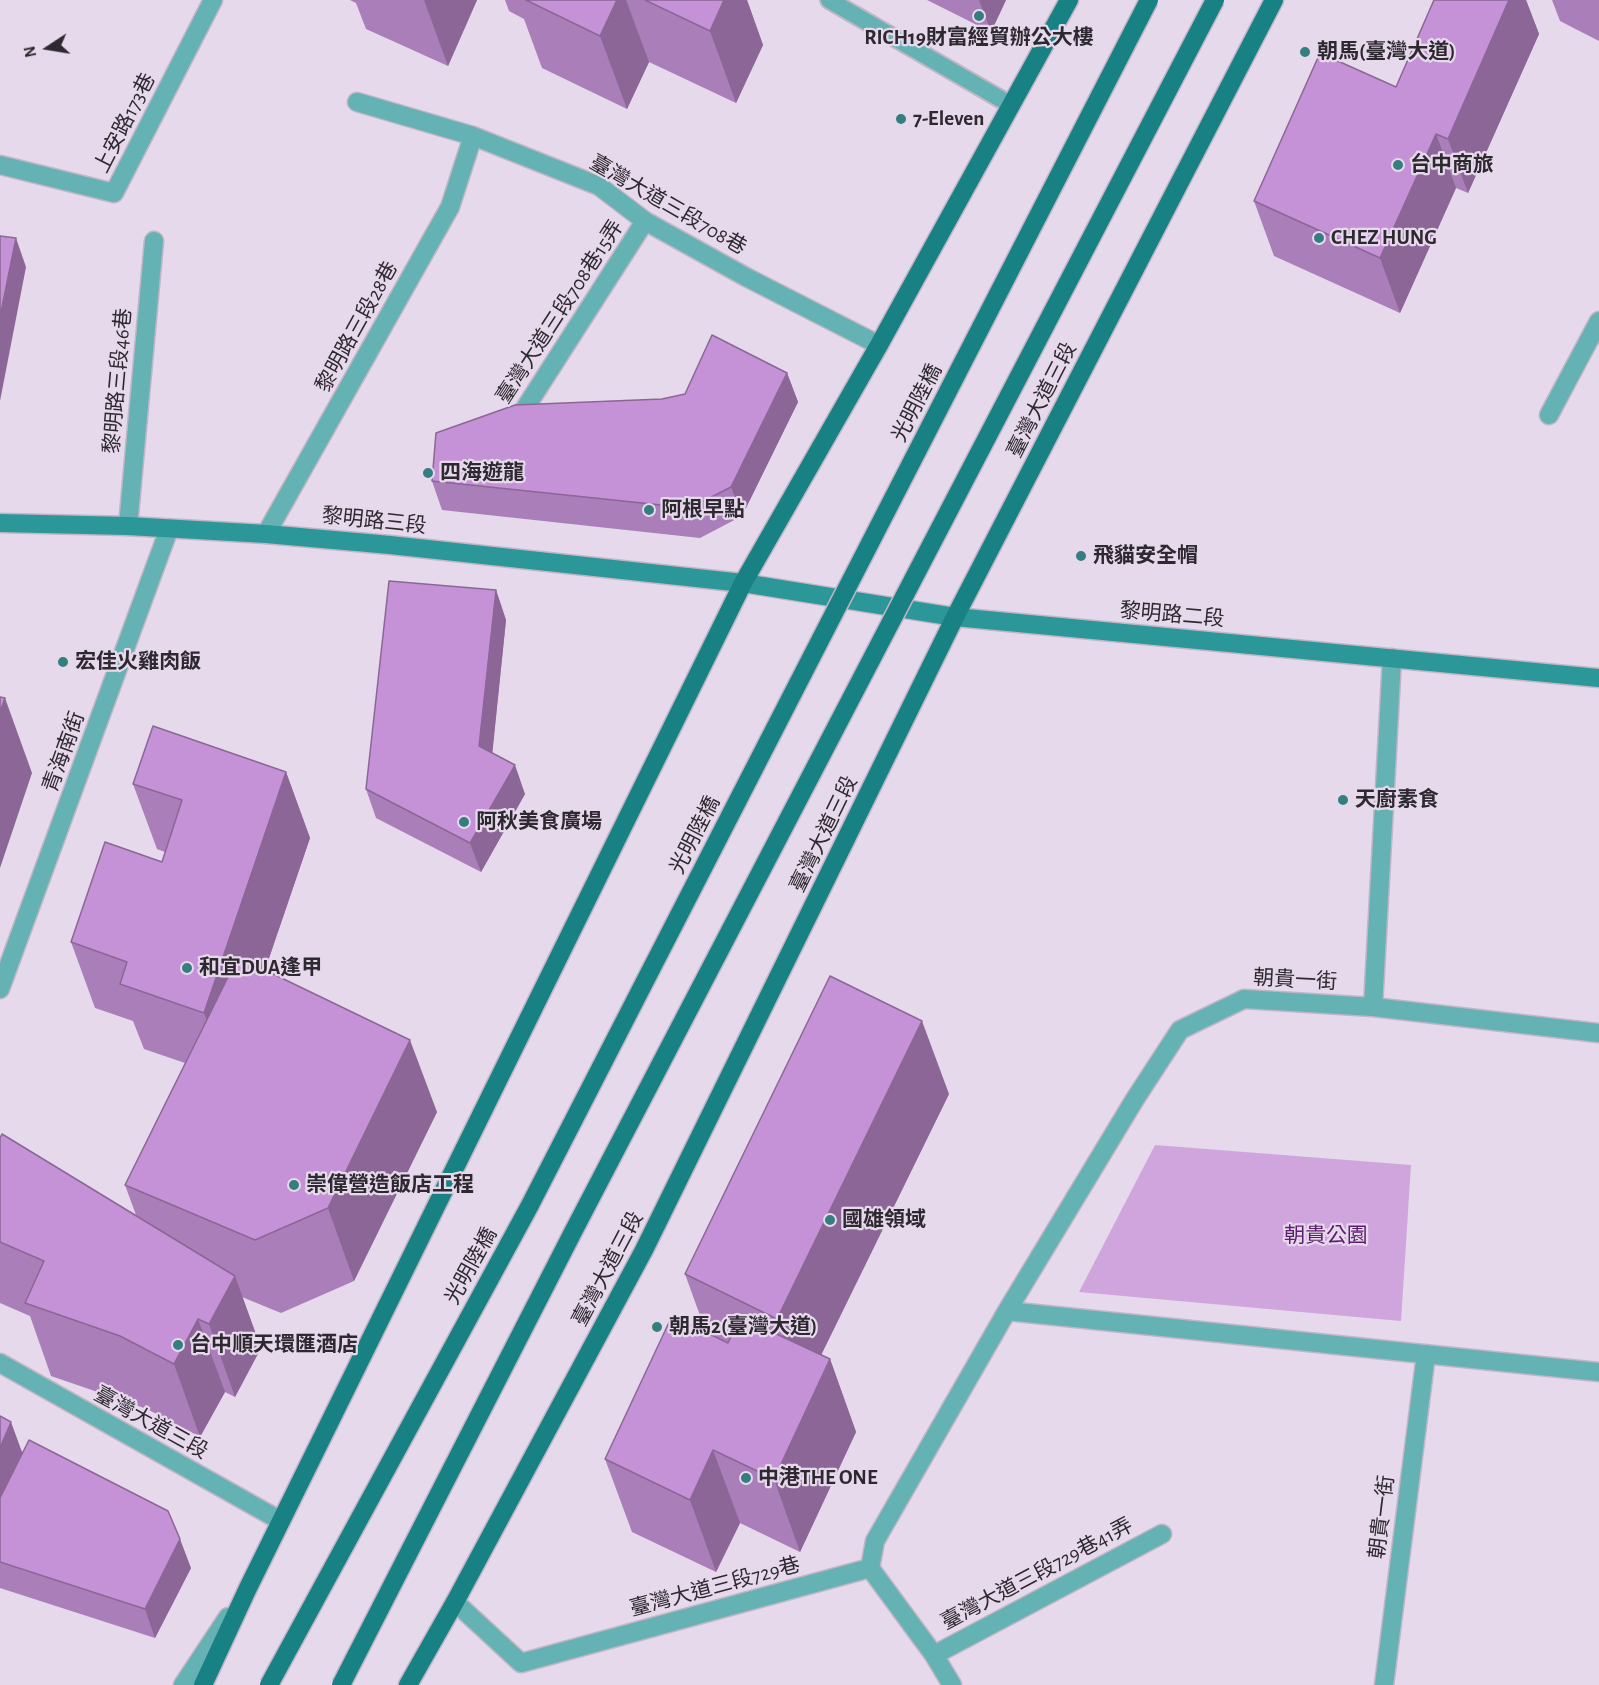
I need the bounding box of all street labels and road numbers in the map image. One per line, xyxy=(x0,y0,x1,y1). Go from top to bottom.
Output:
street label: 上安路173巷 xyxy=(89,69,161,177)
street label: 臺灣大道三段708巷 xyxy=(585,150,751,260)
street label: 臺灣大道三段708巷15弄 xyxy=(491,215,629,409)
street label: 黎明路三段28巷 xyxy=(311,257,403,397)
street label: 黎明路三段46巷 xyxy=(99,307,137,455)
street label: 臺灣大道三段 xyxy=(1002,338,1082,462)
street label: 光明陸橋 xyxy=(887,360,947,446)
street label: 黎明路三段 xyxy=(320,503,428,539)
street label: 黎明路二段 xyxy=(1119,598,1225,632)
street label: 青海南街 xyxy=(38,708,90,796)
street label: 臺灣大道三段 xyxy=(785,772,863,896)
street label: 光明陸橋 xyxy=(665,792,725,878)
street label: 朝貴一街 xyxy=(1252,965,1338,995)
street label: 臺灣大道三段 xyxy=(567,1207,649,1331)
street label: 光明陸橋 xyxy=(440,1223,502,1309)
street label: 臺灣大道三段 xyxy=(90,1381,212,1465)
street label: 朝貴一街 xyxy=(1364,1474,1400,1560)
street label: 臺灣大道三段729巷41弄 xyxy=(937,1513,1137,1635)
street label: 臺灣大道三段729巷 xyxy=(627,1552,803,1622)

